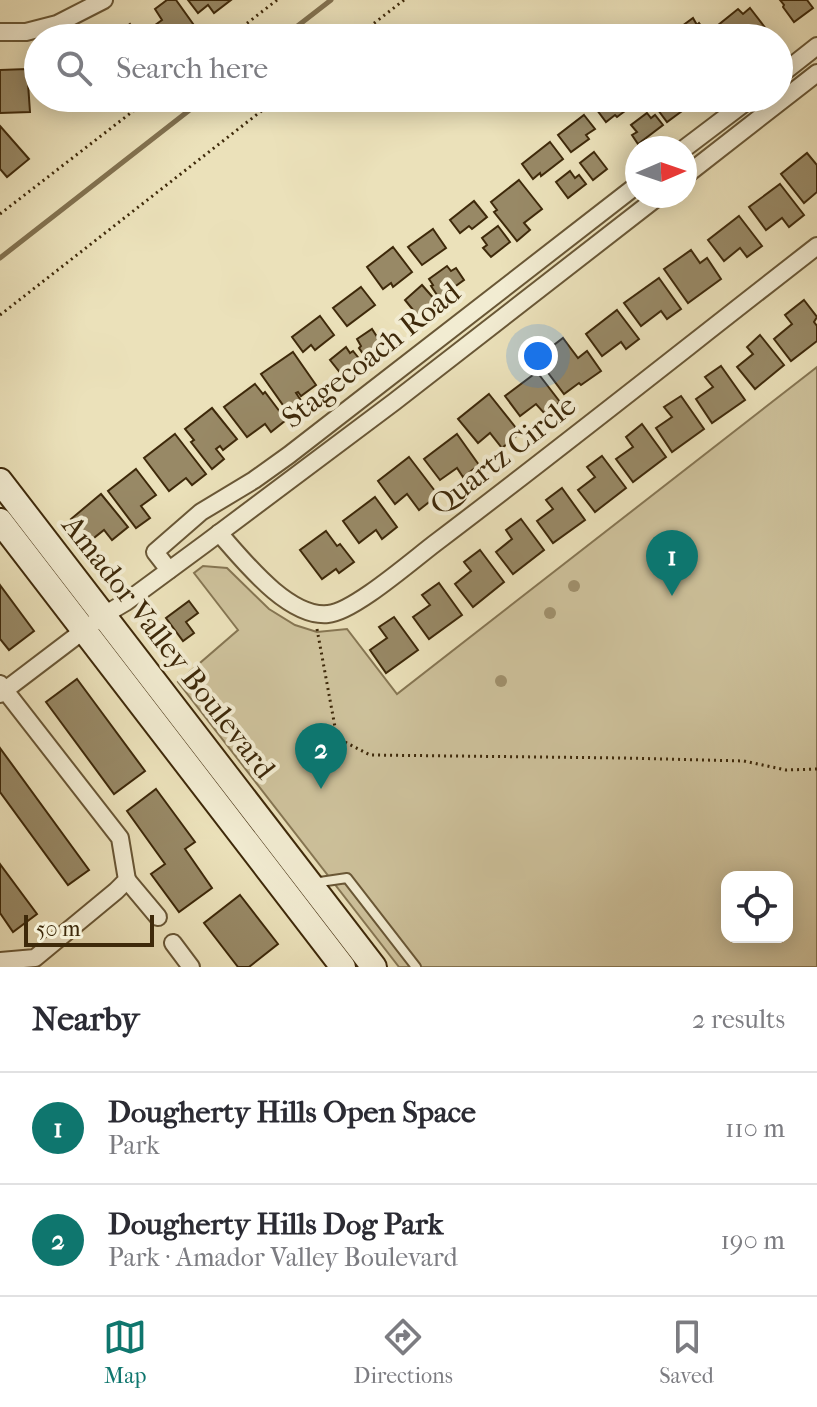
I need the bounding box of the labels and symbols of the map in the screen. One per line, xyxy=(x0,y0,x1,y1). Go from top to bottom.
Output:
north arrow xyxy=(625,136,697,208)
street label: Stagecoach Road xyxy=(275,275,468,436)
your location xyxy=(518,336,558,376)
street label: Quartz Circle xyxy=(424,388,583,523)
street label: Amador Valley Boulevard xyxy=(54,508,283,787)
pin: 1 xyxy=(646,530,698,596)
pin: 2 xyxy=(295,723,347,789)
scale bar xyxy=(24,911,154,947)

